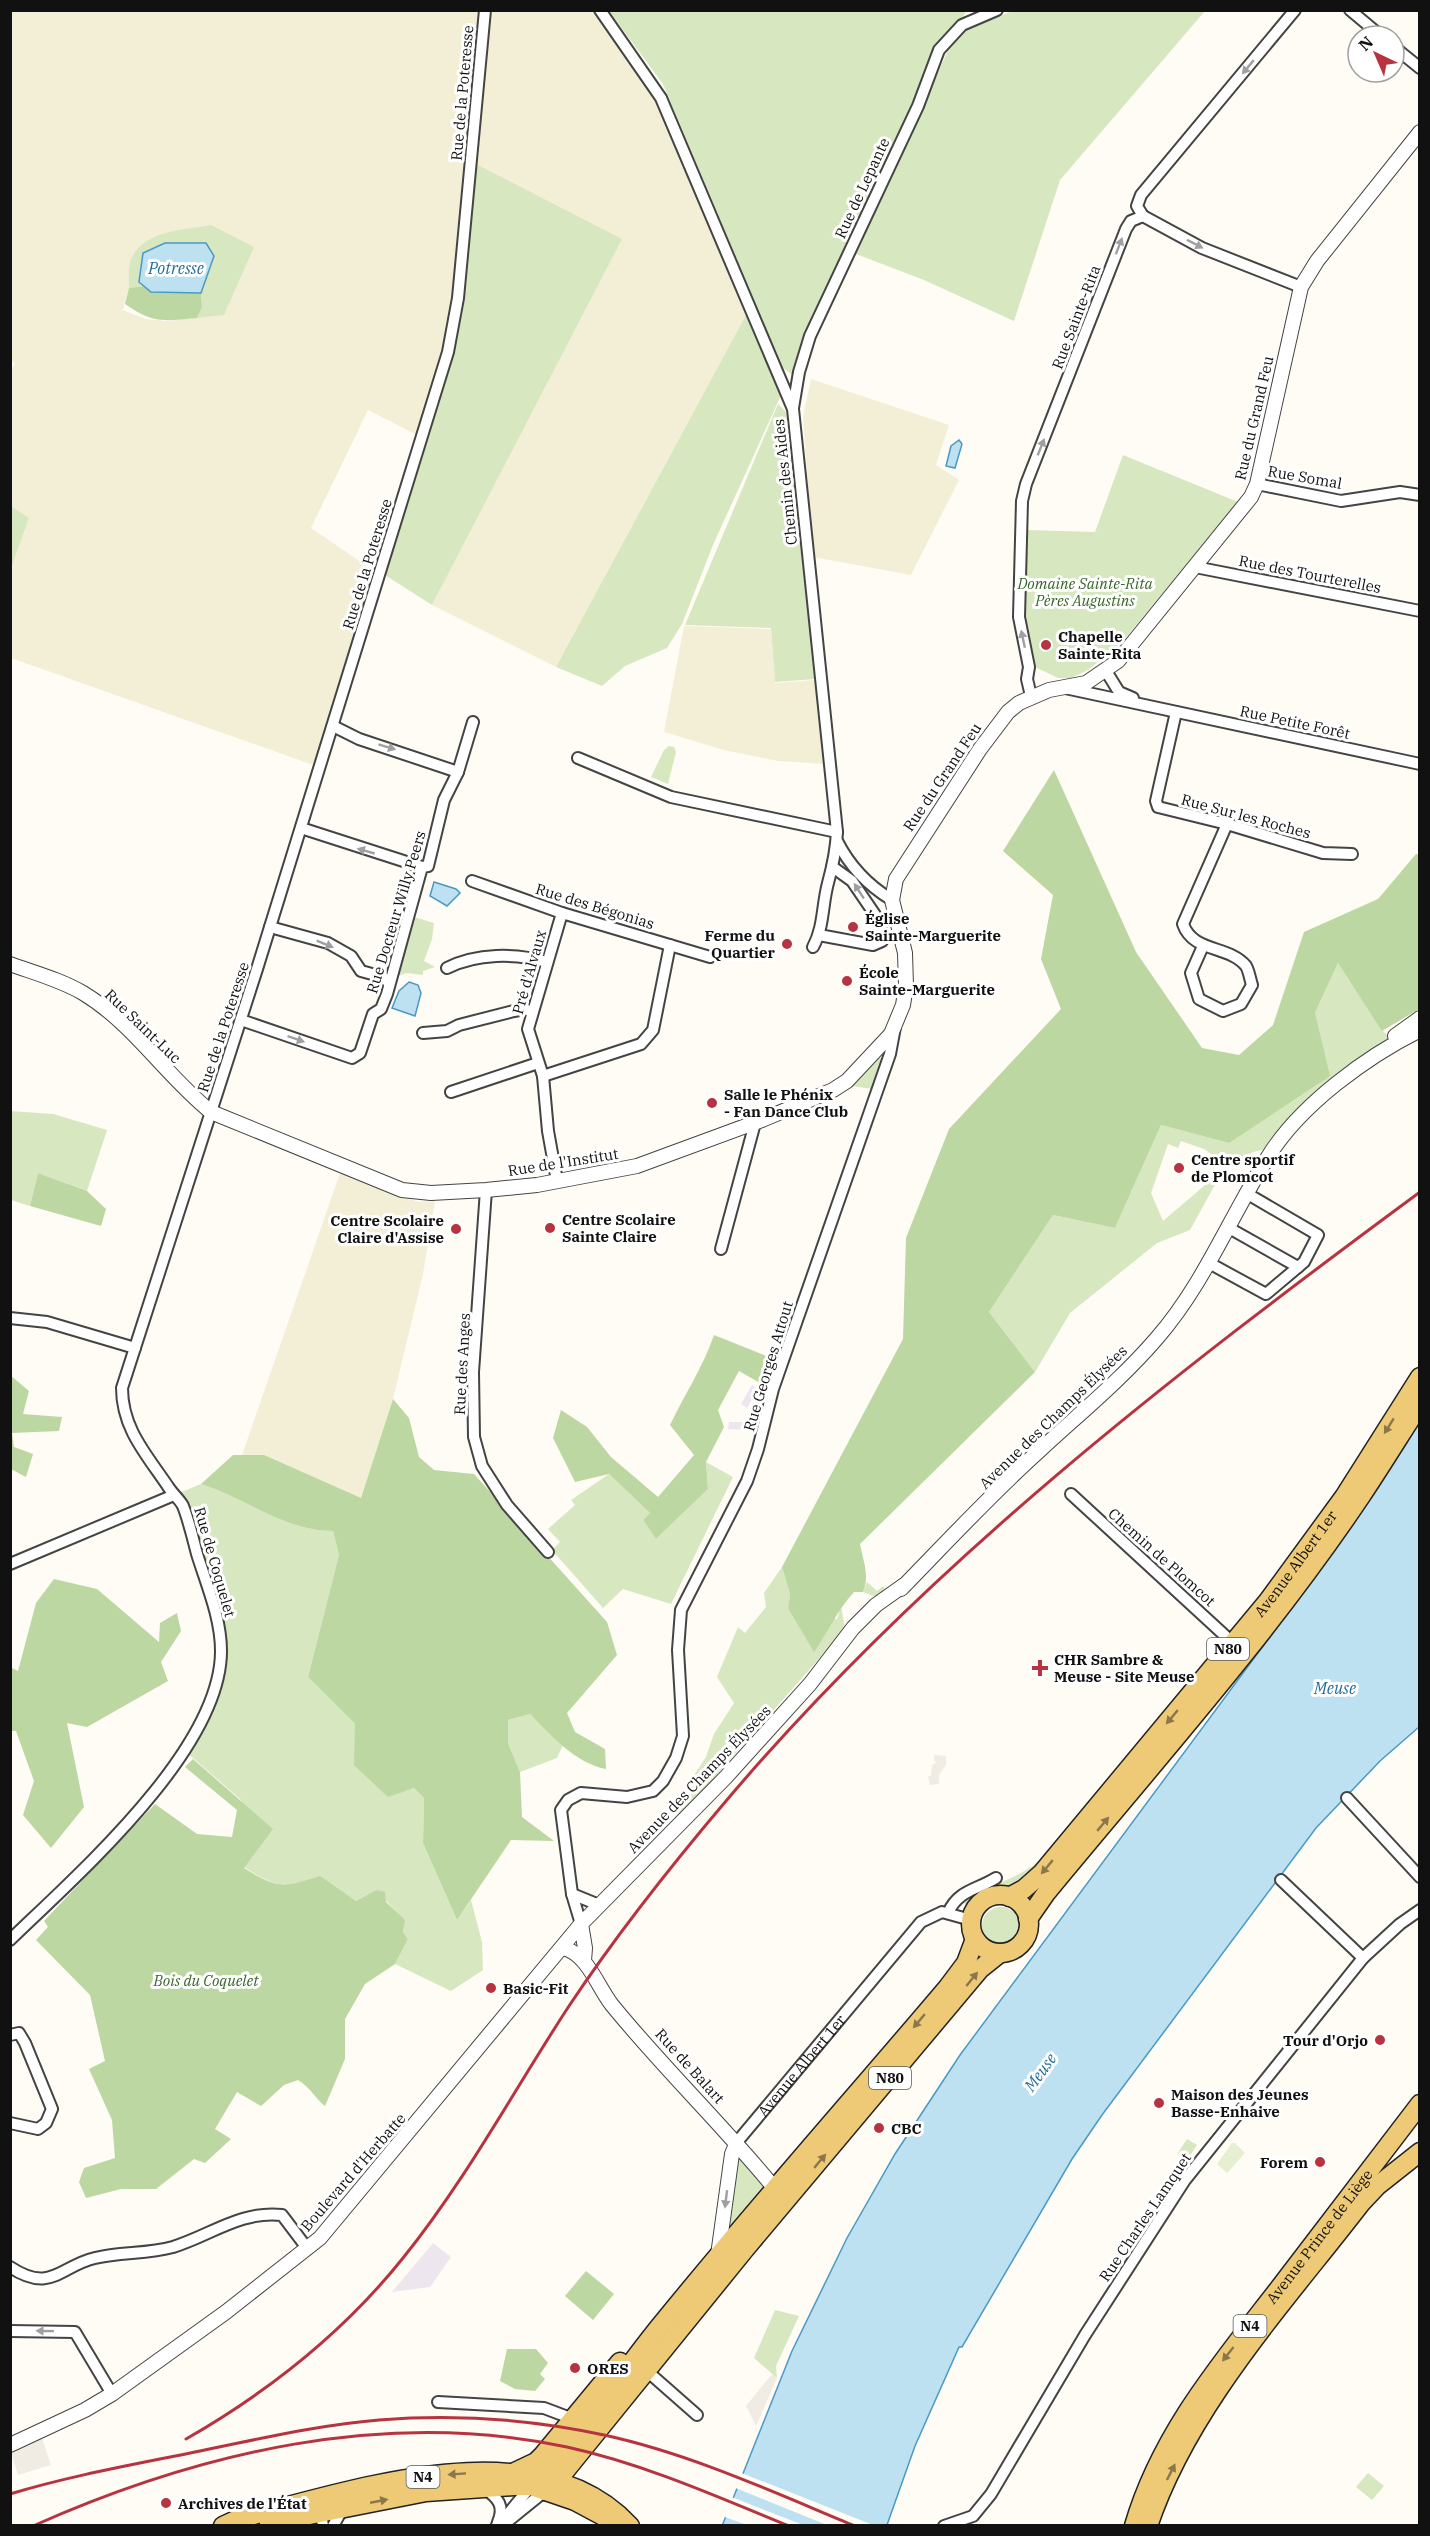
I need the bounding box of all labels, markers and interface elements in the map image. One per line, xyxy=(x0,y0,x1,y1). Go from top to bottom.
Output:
north arrow xyxy=(1346,24,1406,84)
street label: Rue de la Poteresse xyxy=(447,25,477,161)
text: N xyxy=(1354,32,1377,55)
one-way arrow xyxy=(1241,59,1254,75)
street label: Rue de Lepante xyxy=(830,135,894,241)
one-way arrow xyxy=(1115,237,1125,255)
one-way arrow xyxy=(1186,239,1203,248)
water label: Potresse xyxy=(147,258,204,278)
street label: Rue Sainte-Rita xyxy=(1047,262,1105,372)
street label: Rue du Grand Feu xyxy=(1230,354,1278,482)
street label: Chemin des Aides xyxy=(769,418,801,546)
one-way arrow xyxy=(1036,438,1046,456)
street label: Rue Somal xyxy=(1266,461,1344,493)
street label: Rue de la Poteresse xyxy=(338,496,396,632)
street label: Rue des Tourterelles xyxy=(1237,551,1383,597)
park label: Domaine Sainte-Rita Pères Augustins xyxy=(1016,574,1153,610)
place label: Chapelle Sainte-Rita xyxy=(1058,627,1142,663)
one-way arrow xyxy=(1017,629,1027,648)
marker: Chapelle Sainte-Rita xyxy=(1039,638,1053,652)
street label: Rue Petite Forêt xyxy=(1238,701,1352,743)
street label: Rue du Grand Feu xyxy=(899,719,985,835)
one-way arrow xyxy=(378,743,396,752)
street label: Rue Sur les Roches xyxy=(1179,790,1313,842)
street label: Rue Docteur Willy Peers xyxy=(362,828,430,996)
one-way arrow xyxy=(357,846,375,855)
street label: Rue des Bégonias xyxy=(533,879,657,933)
one-way arrow xyxy=(853,883,865,899)
place label: Église Sainte-Marguerite xyxy=(865,909,1001,945)
marker: Église Sainte-Marguerite xyxy=(846,920,860,934)
place label: Ferme du Quartier xyxy=(705,926,776,962)
street label: Pré d'Alvaux xyxy=(508,928,550,1016)
marker: Ferme du Quartier xyxy=(780,937,794,951)
one-way arrow xyxy=(317,939,335,949)
street label: Rue de la Poteresse xyxy=(193,959,253,1095)
place label: École Sainte-Marguerite xyxy=(859,963,995,999)
marker: École Sainte-Marguerite xyxy=(840,974,854,988)
street label: Rue Saint-Luc xyxy=(101,985,185,1067)
one-way arrow xyxy=(287,1035,305,1045)
place label: Salle le Phénix - Fan Dance Club xyxy=(724,1085,848,1121)
marker: Salle le Phénix - Fan Dance Club xyxy=(705,1096,719,1110)
street label: Rue de l'Institut xyxy=(506,1144,620,1180)
place label: Centre sportif de Plomcot xyxy=(1191,1150,1296,1186)
marker: Centre sportif de Plomcot xyxy=(1172,1161,1186,1175)
place label: Centre Scolaire Sainte Claire xyxy=(562,1210,676,1246)
place label: Centre Scolaire Claire d'Assise xyxy=(330,1211,444,1247)
marker: Centre Scolaire Sainte Claire xyxy=(543,1221,557,1235)
marker: Centre Scolaire Claire d'Assise xyxy=(449,1222,463,1236)
street label: Rue Georges Attout xyxy=(739,1299,797,1433)
street label: Rue des Anges xyxy=(450,1313,474,1415)
street label: Avenue des Champs Élysées xyxy=(975,1341,1131,1493)
one-way arrow xyxy=(1383,1418,1394,1434)
street label: Chemin de Plomcot xyxy=(1104,1504,1220,1610)
street label: Rue de Coquelet xyxy=(190,1505,240,1619)
street label: Avenue Albert 1er xyxy=(1250,1506,1341,1620)
road number: N80 xyxy=(1207,1638,1249,1660)
place label: CHR Sambre & Meuse - Site Meuse xyxy=(1054,1650,1194,1686)
marker: CHR Sambre & Meuse - Site Meuse xyxy=(1031,1659,1049,1677)
water label: Meuse xyxy=(1313,1678,1356,1698)
street label: Avenue des Champs Élysées xyxy=(623,1701,775,1857)
one-way arrow xyxy=(1166,1709,1179,1724)
one-way arrow xyxy=(1096,1817,1109,1832)
one-way arrow xyxy=(1041,1859,1054,1875)
park label: Bois du Coquelet xyxy=(152,1971,259,1990)
one-way arrow xyxy=(965,1971,978,1987)
place label: Basic-Fit xyxy=(503,1979,569,1998)
marker: Basic-Fit xyxy=(484,1981,498,1995)
street label: Avenue Albert 1er xyxy=(753,2010,850,2120)
one-way arrow xyxy=(913,2013,926,2028)
street label: Rue de Balart xyxy=(651,2025,729,2107)
place label: Tour d'Orjo xyxy=(1283,2031,1368,2050)
marker: Tour d'Orjo xyxy=(1373,2033,1387,2047)
water label: Meuse xyxy=(1019,2049,1060,2096)
road number: N80 xyxy=(869,2067,911,2089)
place label: Maison des Jeunes Basse-Enhaive xyxy=(1171,2085,1309,2121)
marker: Maison des Jeunes Basse-Enhaive xyxy=(1152,2096,1166,2110)
street label: Boulevard d'Herbatte xyxy=(296,2109,410,2235)
place label: CBC xyxy=(891,2119,922,2138)
marker: CBC xyxy=(872,2121,886,2135)
street label: Rue Charles Lamquet xyxy=(1095,2149,1195,2285)
place label: Forem xyxy=(1260,2153,1308,2172)
one-way arrow xyxy=(813,2154,826,2169)
marker: Forem xyxy=(1313,2155,1327,2169)
street label: Avenue Prince de Liège xyxy=(1262,2165,1376,2307)
one-way arrow xyxy=(722,2189,731,2208)
road number: N4 xyxy=(1234,2315,1266,2337)
one-way arrow xyxy=(35,2326,54,2336)
one-way arrow xyxy=(1221,2346,1234,2362)
place label: ORES xyxy=(587,2359,629,2378)
marker: ORES xyxy=(568,2361,582,2375)
one-way arrow xyxy=(1166,2463,1176,2480)
road number: N4 xyxy=(406,2466,440,2488)
one-way arrow xyxy=(447,2470,466,2479)
place label: Archives de l'État xyxy=(178,2494,307,2513)
marker: Archives de l'État xyxy=(159,2496,173,2510)
one-way arrow xyxy=(369,2496,388,2505)

